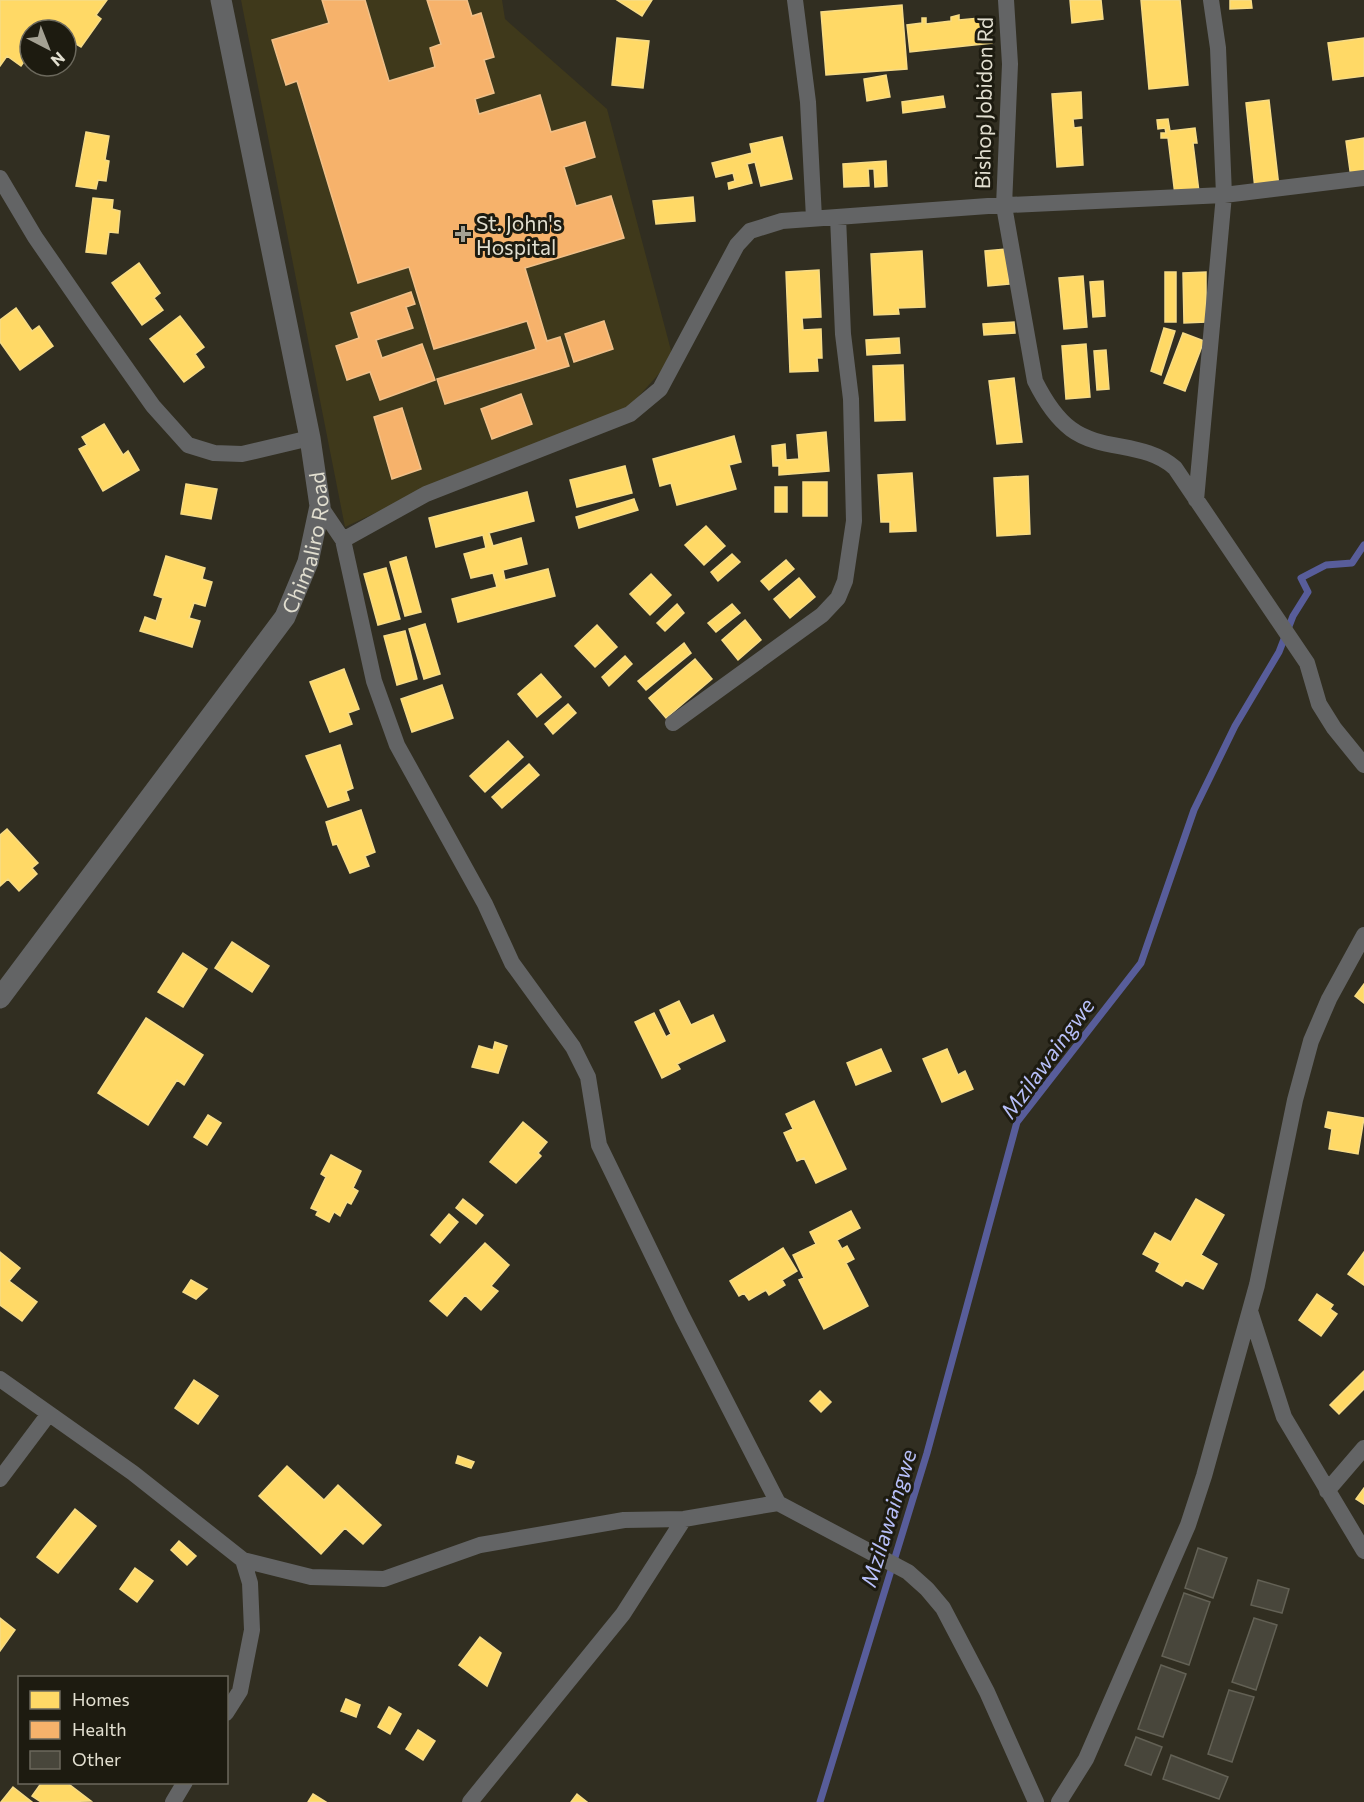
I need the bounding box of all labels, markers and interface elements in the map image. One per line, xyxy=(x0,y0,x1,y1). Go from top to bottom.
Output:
street label: Bishop Jobidon Rd xyxy=(969,17,997,189)
north arrow xyxy=(18,18,78,78)
text: N xyxy=(48,48,69,71)
place label: St. John's Hospital xyxy=(476,210,562,259)
marker: St. John's Hospital xyxy=(454,225,472,243)
street label: Chimaliro Road xyxy=(276,470,333,617)
water label: Mzilawaingwe xyxy=(994,992,1100,1124)
water label: Mzilawaingwe xyxy=(854,1446,922,1590)
legend xyxy=(18,1676,228,1784)
text: Homes xyxy=(72,1688,130,1710)
text: Health xyxy=(72,1718,127,1740)
text: Other xyxy=(72,1748,121,1770)

